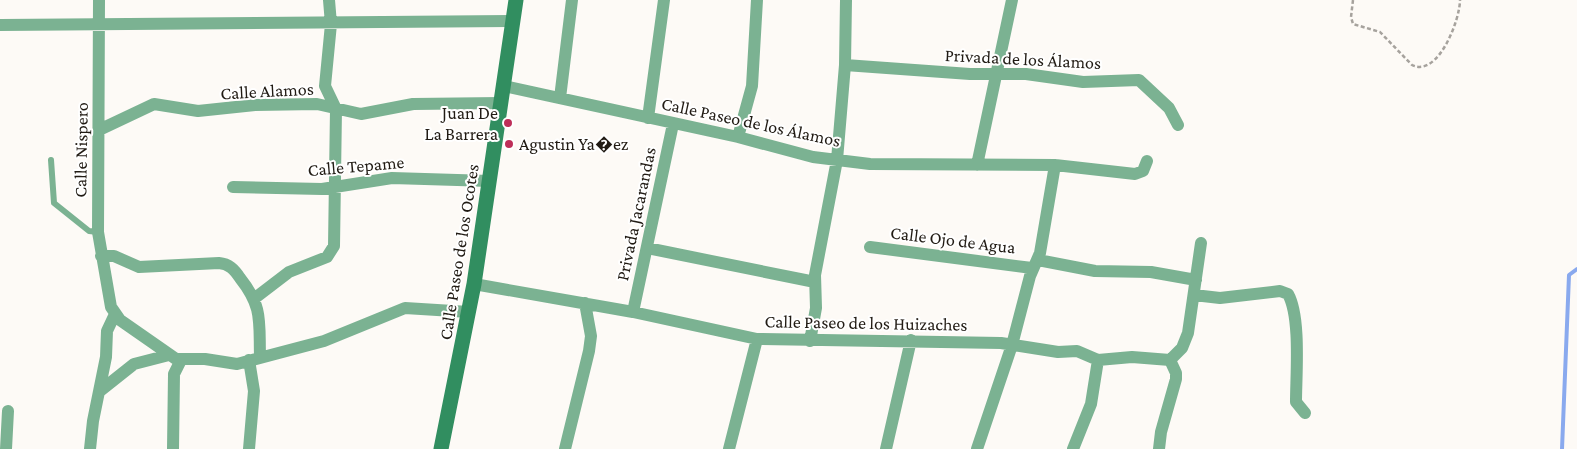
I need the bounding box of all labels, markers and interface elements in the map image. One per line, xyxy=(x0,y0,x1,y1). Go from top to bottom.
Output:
street label: Privada de los Álamos xyxy=(944,45,1102,73)
street label: Calle Alamos xyxy=(220,79,314,103)
street label: Calle Paseo de los Álamos xyxy=(660,93,842,151)
street label: Calle Nispero xyxy=(70,102,92,198)
place label: Juan De La Barrera xyxy=(424,103,498,144)
marker: Juan De La Barrera xyxy=(502,117,514,129)
place label: Agustin Ya�ez xyxy=(519,134,629,154)
marker: Agustin Ya�ez xyxy=(503,138,515,150)
street label: Privada Jacarandas xyxy=(612,145,660,283)
street label: Calle Tepame xyxy=(307,152,405,180)
street label: Calle Paseo de los Ocotes xyxy=(435,163,483,341)
street label: Calle Ojo de Agua xyxy=(889,222,1017,259)
street label: Calle Paseo de los Huizaches xyxy=(764,311,968,335)

